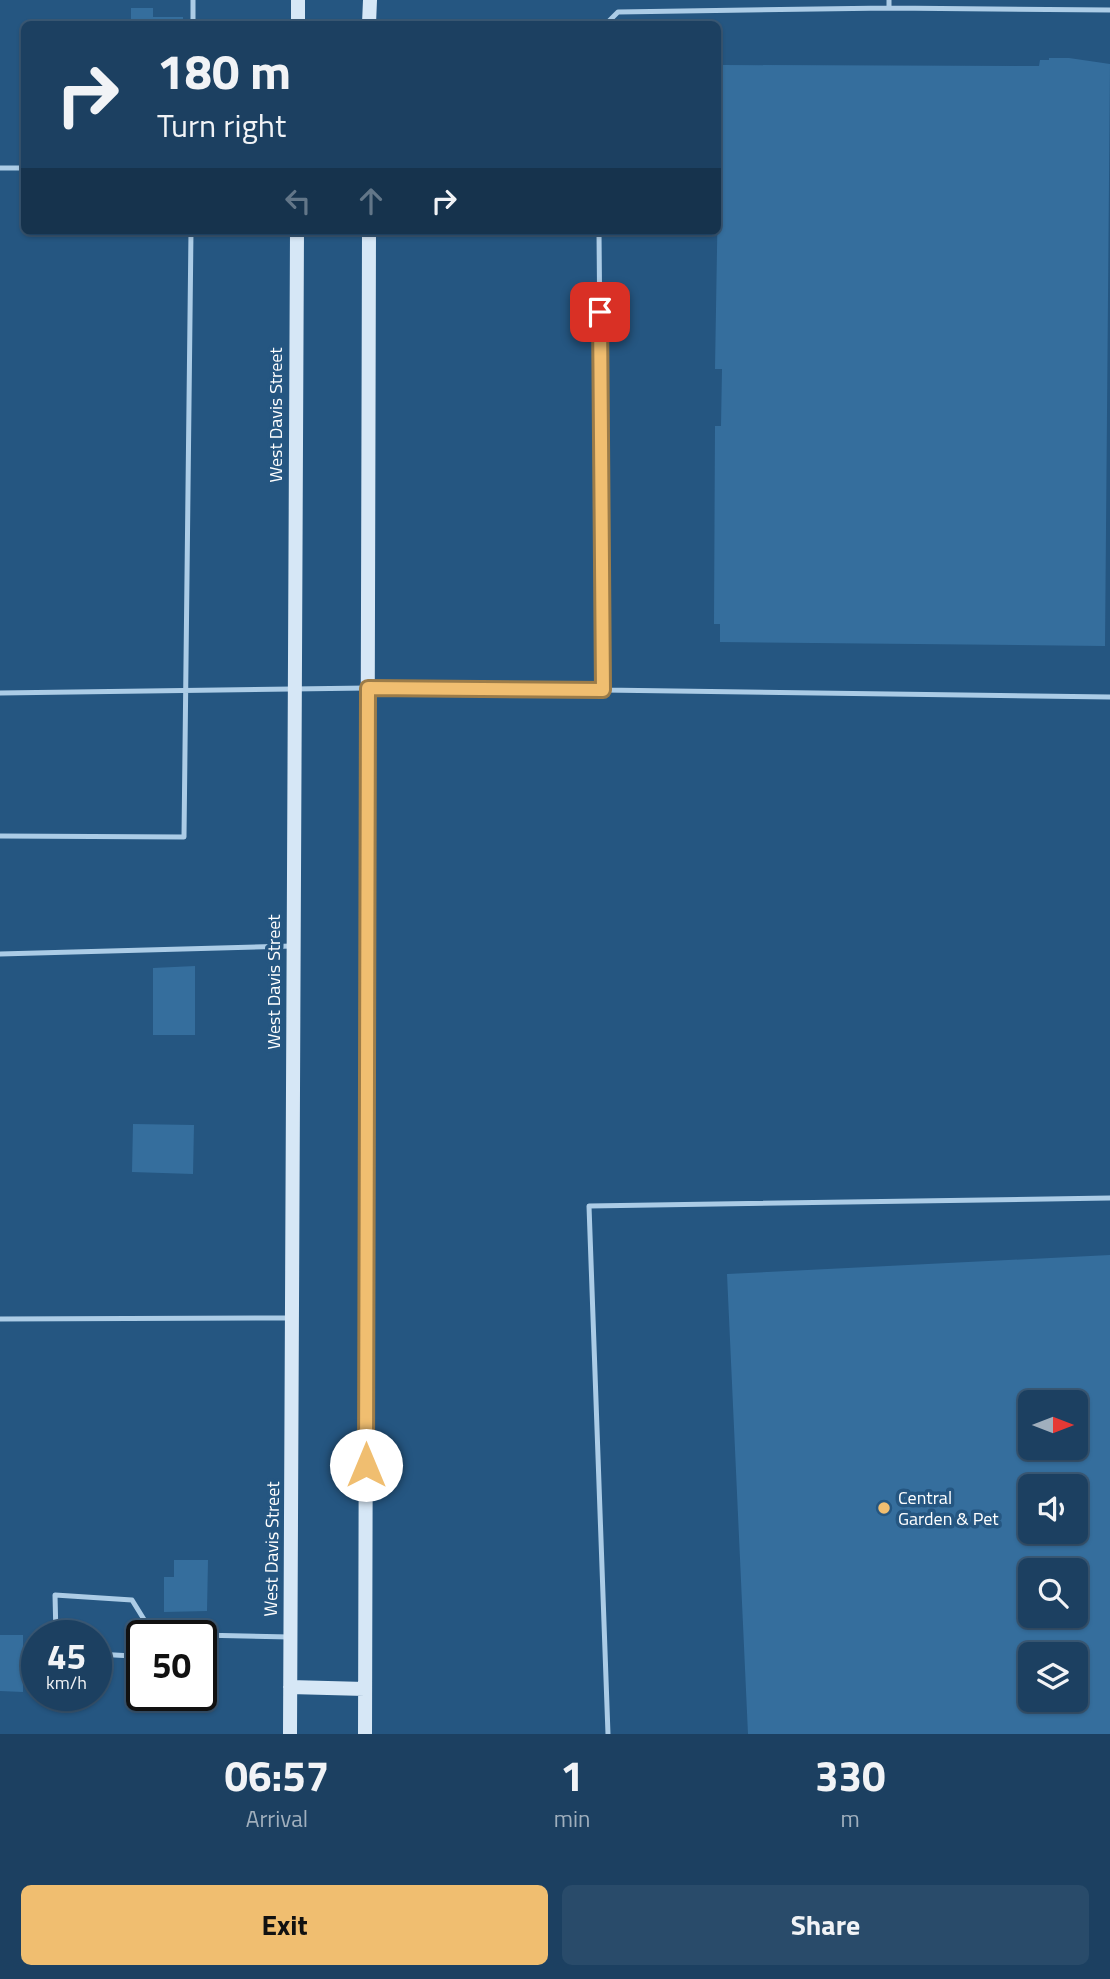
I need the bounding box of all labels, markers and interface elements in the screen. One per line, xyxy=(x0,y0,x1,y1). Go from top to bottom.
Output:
text: 180 m xyxy=(157,33,291,108)
icon: right xyxy=(42,49,133,140)
text: Turn right xyxy=(157,101,286,149)
icon: left xyxy=(279,182,317,220)
icon: ahead xyxy=(352,182,390,220)
icon: right xyxy=(425,182,463,220)
pin xyxy=(570,282,630,342)
icon: arrive xyxy=(581,293,619,331)
street label: West Davis Street xyxy=(262,347,289,483)
street label: West Davis Street xyxy=(260,914,287,1050)
north arrow xyxy=(1018,1390,1088,1460)
map controls xyxy=(1018,1390,1088,1712)
position arrow xyxy=(329,1428,403,1502)
button: sound xyxy=(1018,1474,1088,1544)
street label: West Davis Street xyxy=(257,1480,286,1617)
place label: Central Garden & Pet xyxy=(898,1484,999,1532)
marker: Central Garden & Pet xyxy=(876,1500,892,1516)
button: search xyxy=(1018,1558,1088,1628)
speed limit sign: 50 xyxy=(126,1620,217,1711)
text: 45 xyxy=(47,1629,86,1683)
button: layers xyxy=(1018,1642,1088,1712)
text: km/h xyxy=(46,1669,87,1696)
text: 06:57 xyxy=(224,1743,329,1807)
text: 1 xyxy=(560,1743,584,1807)
text: 330 xyxy=(815,1743,885,1807)
text: Arrival xyxy=(246,1801,308,1836)
text: min xyxy=(554,1801,590,1836)
text: m xyxy=(841,1801,860,1836)
button: Exit xyxy=(21,1885,548,1965)
button: Share xyxy=(562,1885,1089,1965)

